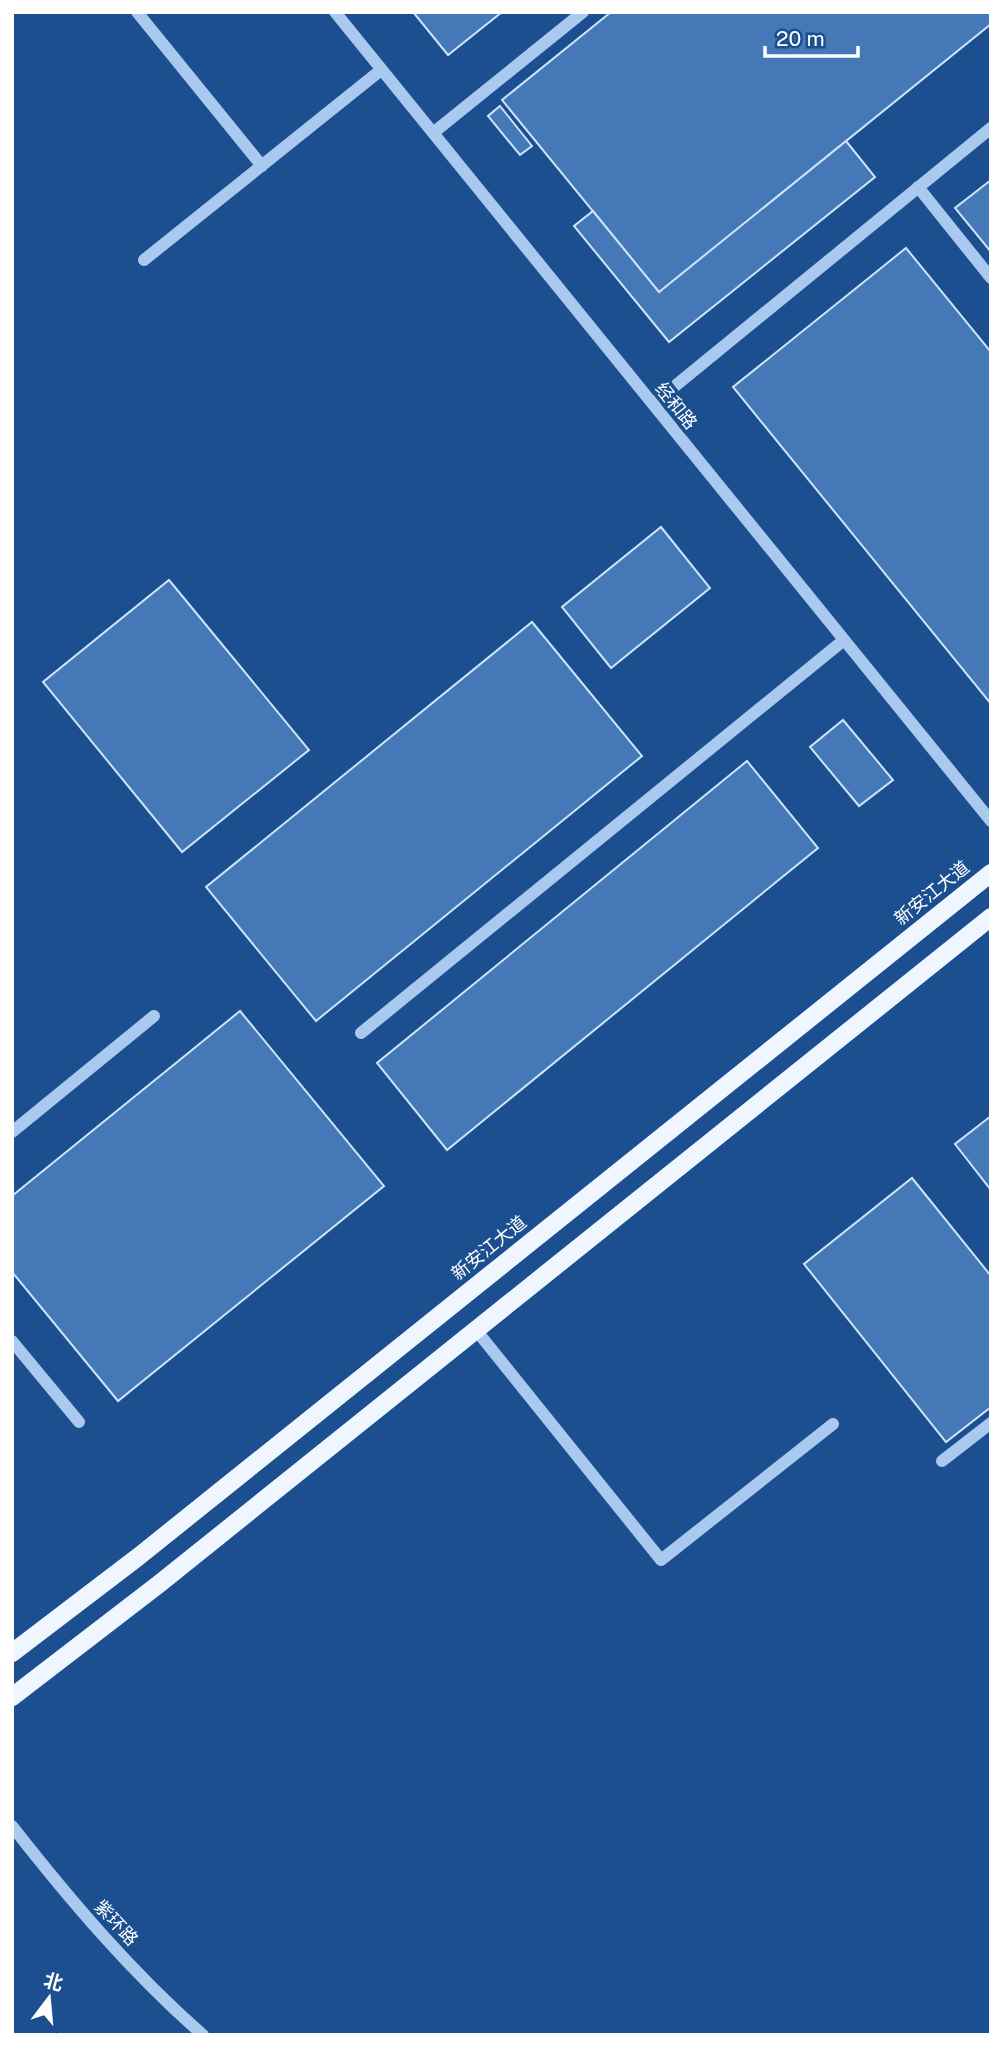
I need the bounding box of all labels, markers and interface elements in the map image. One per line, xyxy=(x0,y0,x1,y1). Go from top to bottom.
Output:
scale bar xyxy=(765,14,858,58)
text: 20 m xyxy=(776,26,825,51)
street label: 经和路 xyxy=(651,378,702,433)
street label: 新安江大道 xyxy=(890,856,973,929)
street label: 新安江大道 xyxy=(447,1211,530,1284)
street label: 紫环路 xyxy=(90,1896,142,1950)
north arrow xyxy=(14,1963,84,2033)
text: 北 xyxy=(42,1968,66,1995)

